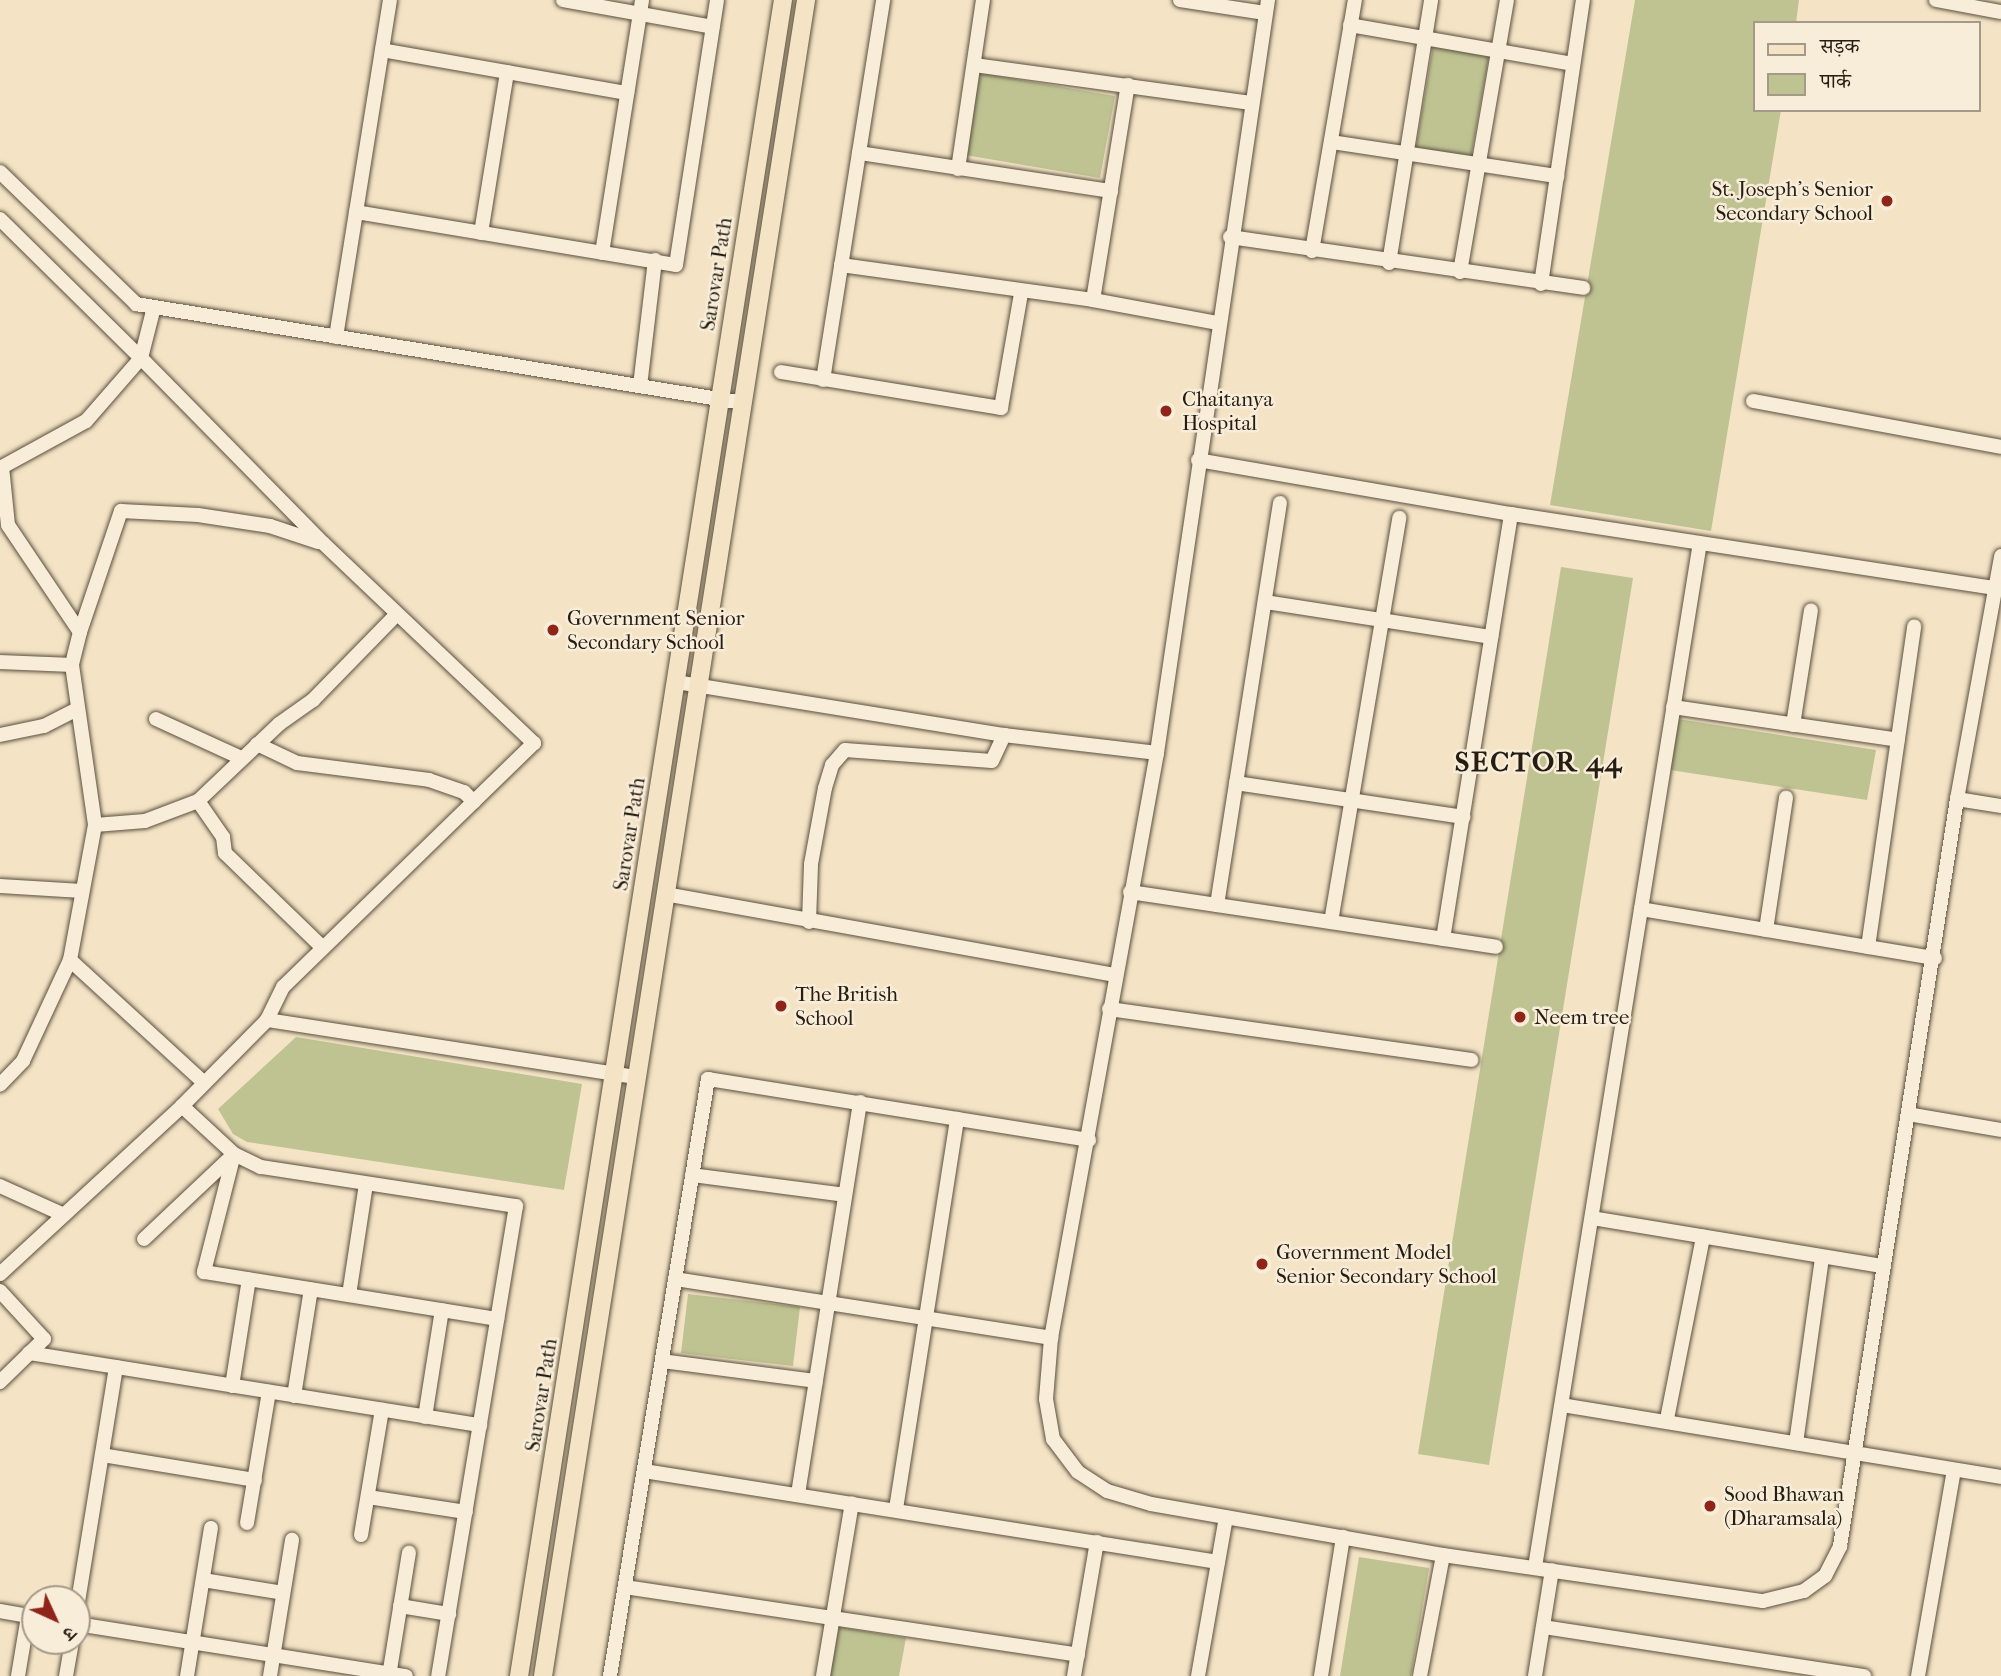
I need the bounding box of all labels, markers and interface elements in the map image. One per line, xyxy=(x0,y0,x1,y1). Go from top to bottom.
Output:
legend xyxy=(1752,21,1980,112)
text: सड़क xyxy=(1820,34,1859,58)
text: पार्क xyxy=(1820,69,1851,93)
place label: St. Joseph’s Senior Secondary School xyxy=(1711,176,1873,226)
marker: St. Joseph’s Senior Secondary School xyxy=(1879,193,1895,209)
street label: Sarovar Path xyxy=(695,215,737,333)
place label: Chaitanya Hospital xyxy=(1182,386,1273,436)
marker: Chaitanya Hospital xyxy=(1156,401,1176,421)
place label: Government Senior Secondary School xyxy=(567,605,744,655)
marker: Government Senior Secondary School xyxy=(545,622,561,638)
district label: SECTOR 44 xyxy=(1456,745,1622,779)
street label: Sarovar Path xyxy=(608,775,650,893)
place label: The British School xyxy=(795,981,898,1031)
marker: The British School xyxy=(773,998,789,1014)
place label: Neem tree xyxy=(1534,1004,1629,1030)
marker: Neem tree xyxy=(1512,1009,1528,1025)
place label: Government Model Senior Secondary School xyxy=(1276,1239,1497,1289)
marker: Government Model Senior Secondary School xyxy=(1254,1256,1270,1272)
street label: Sarovar Path xyxy=(520,1336,562,1454)
place label: Sood Bhawan (Dharamsala) xyxy=(1724,1481,1844,1531)
marker: Sood Bhawan (Dharamsala) xyxy=(1702,1498,1718,1514)
north arrow xyxy=(21,1585,91,1655)
text: उ xyxy=(58,1622,81,1645)

